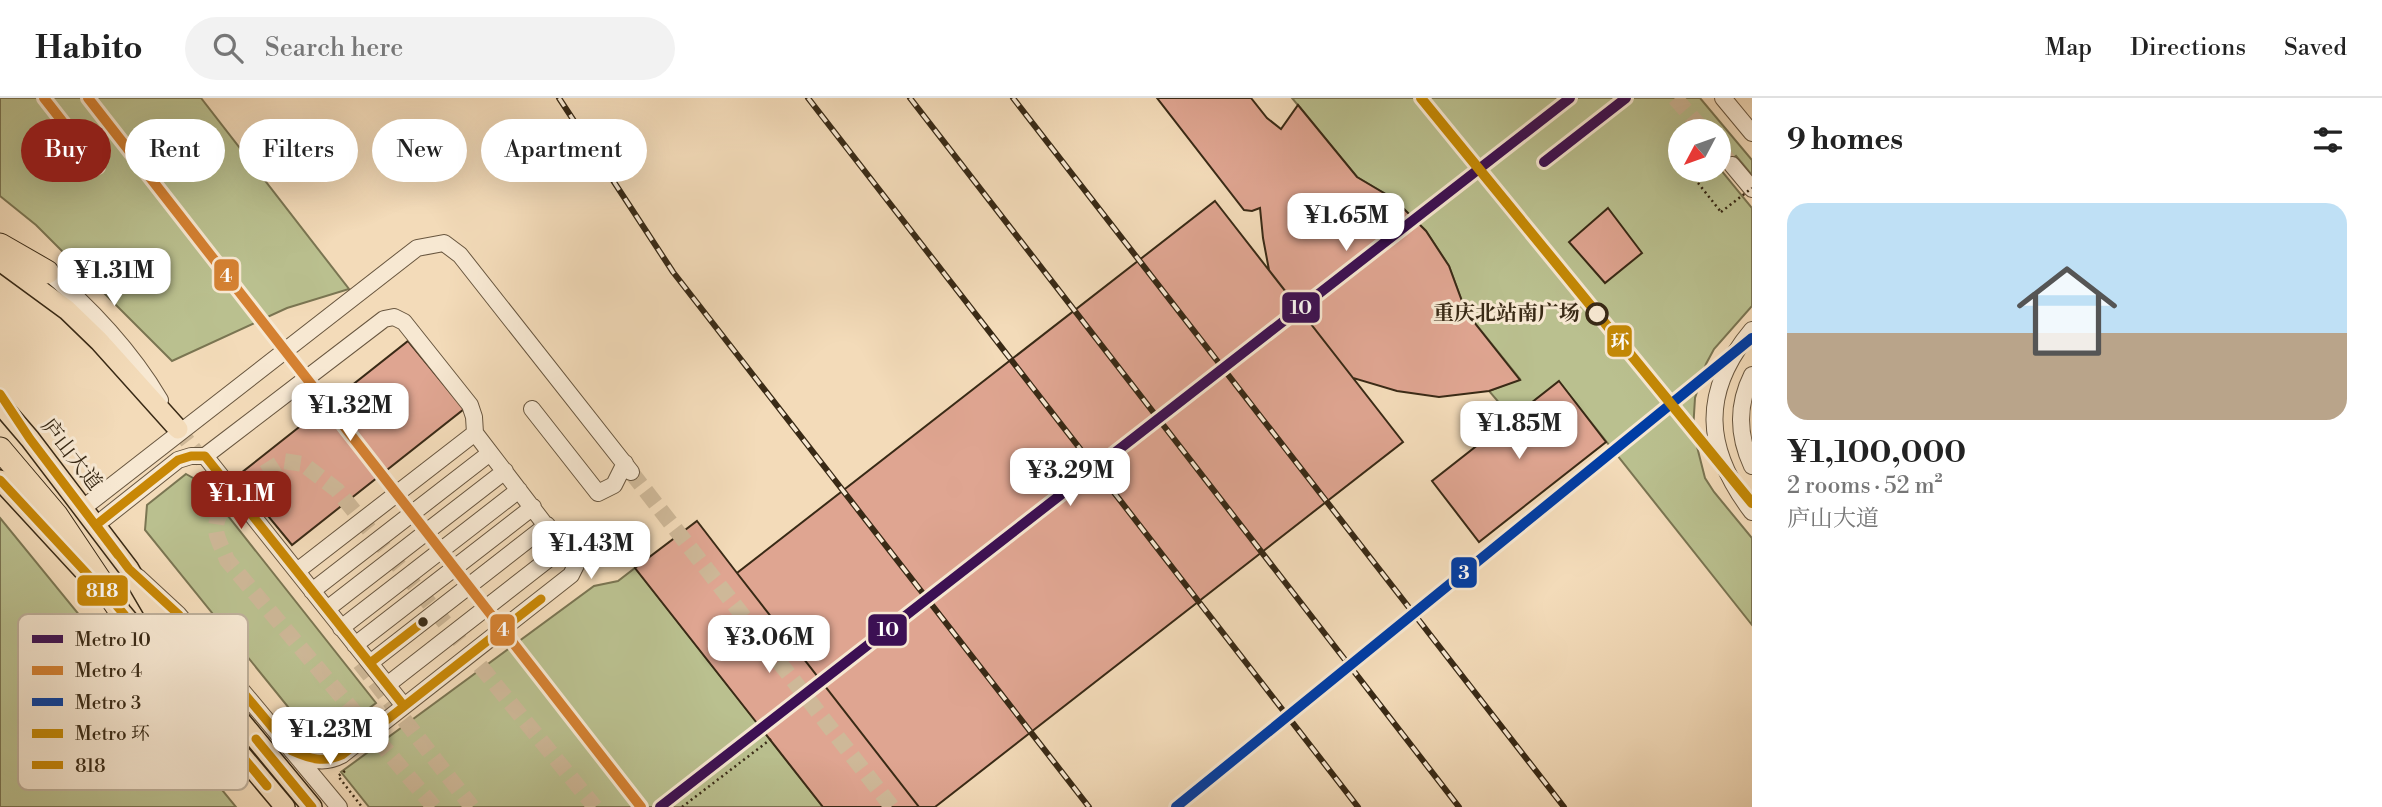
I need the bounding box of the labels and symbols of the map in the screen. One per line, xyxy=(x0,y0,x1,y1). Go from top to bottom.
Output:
north arrow xyxy=(1668,119,1731,182)
pin: ¥1.65M xyxy=(1289,194,1403,253)
pin: ¥1.31M xyxy=(57,248,171,308)
line badge: 4 xyxy=(213,258,240,292)
text: 4 xyxy=(220,264,233,288)
line badge: 10 xyxy=(1281,291,1321,324)
text: 10 xyxy=(1290,296,1312,320)
place label: 重庆北站南广场 xyxy=(1433,301,1580,327)
marker: 重庆北站南广场 xyxy=(1586,303,1608,325)
line badge: 环 xyxy=(1606,324,1633,358)
text: 环 xyxy=(1610,330,1630,354)
pin: ¥1.32M xyxy=(293,384,407,443)
pin: ¥1.85M xyxy=(1462,402,1576,461)
street label: 庐山大道 xyxy=(35,414,107,496)
pin: ¥3.29M xyxy=(1013,448,1127,508)
pin: ¥1.1M xyxy=(192,472,290,531)
pin: ¥1.43M xyxy=(534,522,648,581)
line badge: 3 xyxy=(1450,556,1478,589)
text: 3 xyxy=(1458,561,1470,585)
line badge: 818 xyxy=(76,574,129,607)
text: 818 xyxy=(86,579,118,603)
line badge: 4 xyxy=(489,613,516,647)
line badge: 10 xyxy=(867,613,908,647)
legend xyxy=(18,614,248,790)
unlabelled marker xyxy=(416,615,430,629)
pin: ¥3.06M xyxy=(712,616,826,675)
text: 4 xyxy=(497,618,510,642)
text: 10 xyxy=(877,618,899,642)
text: Metro 10 xyxy=(75,628,151,652)
text: Metro 4 xyxy=(75,659,142,683)
text: Metro 3 xyxy=(75,691,141,715)
pin: ¥1.23M xyxy=(273,708,387,767)
text: Metro 环 xyxy=(75,722,150,746)
text: 818 xyxy=(75,754,106,778)

